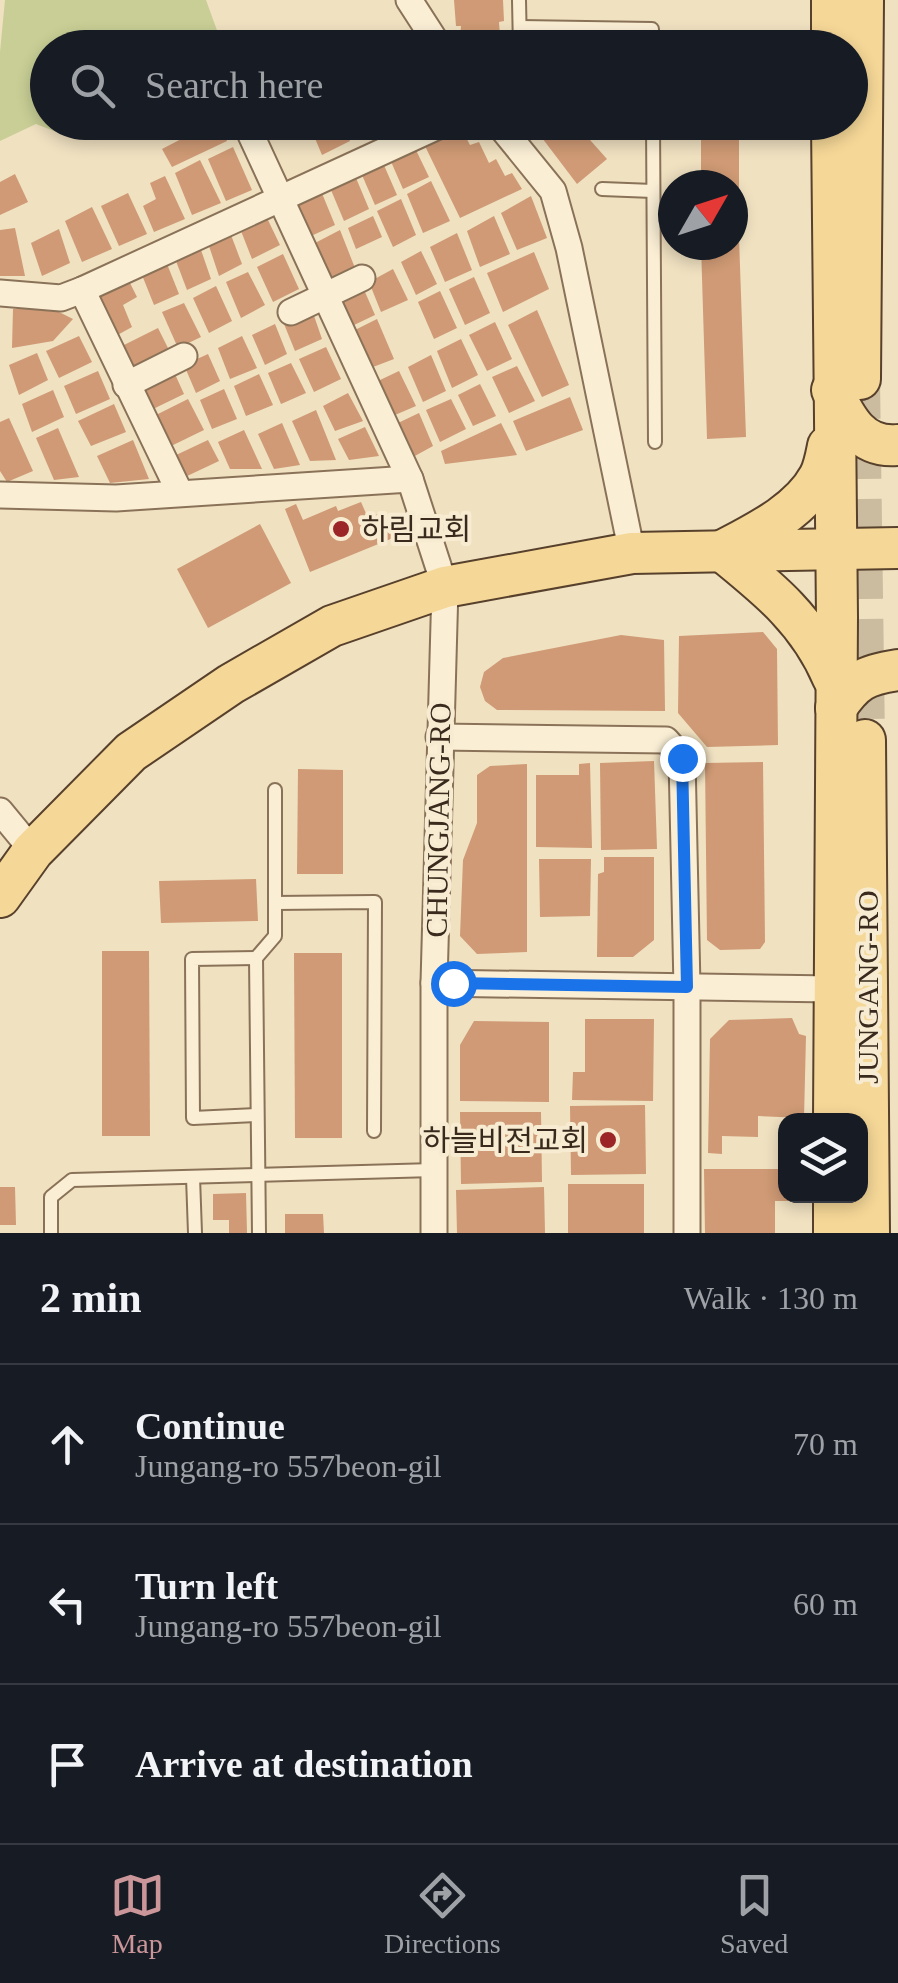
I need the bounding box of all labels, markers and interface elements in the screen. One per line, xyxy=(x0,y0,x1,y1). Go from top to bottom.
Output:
search box xyxy=(30,30,868,140)
icon: search xyxy=(65,58,120,113)
text: Search here xyxy=(145,64,323,106)
north arrow xyxy=(658,170,748,260)
place label: 하림교회 xyxy=(361,513,471,546)
marker: 하림교회 xyxy=(330,518,352,540)
street label: CHUNGJANG-RO xyxy=(419,702,457,938)
route end xyxy=(660,736,706,782)
street label: JUNGANG-RO xyxy=(851,890,884,1084)
route start xyxy=(431,961,477,1007)
map controls xyxy=(778,1113,868,1203)
button: layers xyxy=(778,1113,868,1203)
place label: 하늘비전교회 xyxy=(422,1124,588,1157)
marker: 하늘비전교회 xyxy=(597,1129,619,1151)
text: 2 min xyxy=(40,1275,142,1321)
text: Walk · 130 m xyxy=(684,1280,858,1316)
text: Continue xyxy=(135,1405,285,1447)
icon: ahead xyxy=(40,1417,95,1472)
text: 70 m xyxy=(793,1426,858,1462)
text: Jungang-ro 557beon-gil xyxy=(135,1448,442,1484)
text: Turn left xyxy=(135,1565,278,1607)
icon: left xyxy=(40,1577,95,1632)
text: 60 m xyxy=(793,1586,858,1622)
text: Jungang-ro 557beon-gil xyxy=(135,1608,442,1644)
icon: arrive xyxy=(40,1737,95,1792)
text: Arrive at destination xyxy=(135,1743,473,1785)
tab: Map xyxy=(110,1868,165,1960)
tab: Directions xyxy=(384,1868,501,1960)
tab: Saved xyxy=(720,1868,788,1960)

